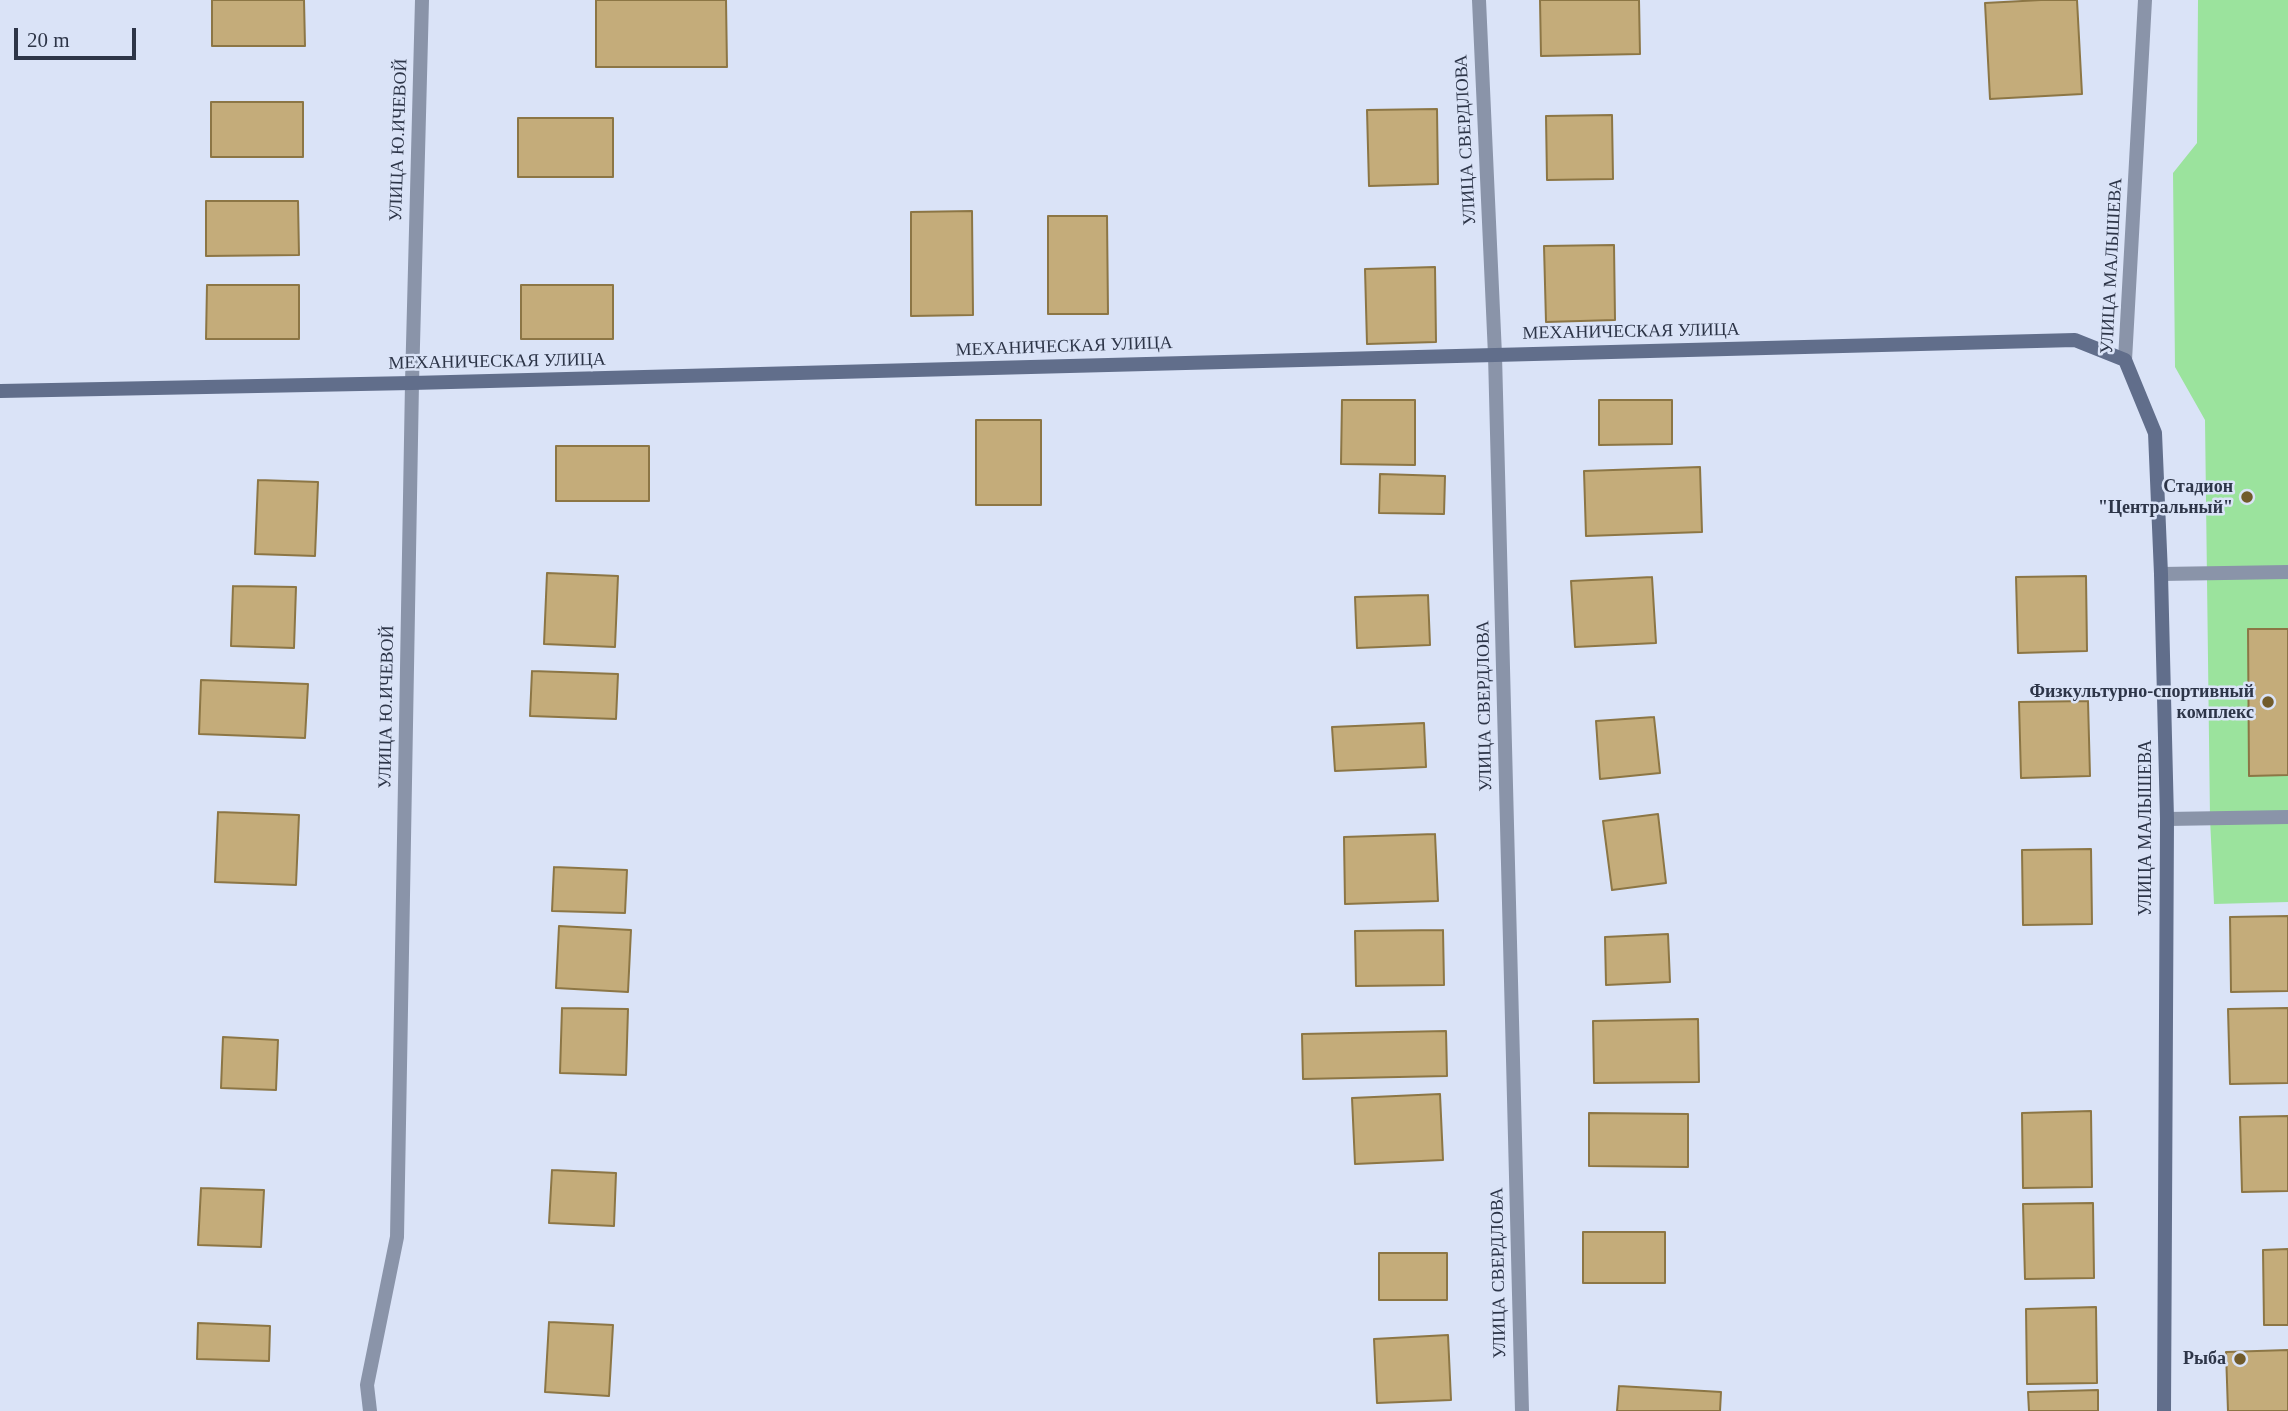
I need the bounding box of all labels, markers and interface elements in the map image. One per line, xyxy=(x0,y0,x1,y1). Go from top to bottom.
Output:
scale bar xyxy=(18,14,140,58)
text: 20 m xyxy=(27,28,70,52)
street label: УЛИЦА СВЕРДЛОВА xyxy=(1451,54,1481,226)
street label: УЛИЦА Ю.ИЧЕВОЙ xyxy=(385,58,413,222)
street label: УЛИЦА МАЛЫШЕВА xyxy=(2097,177,2127,355)
street label: МЕХАНИЧЕСКАЯ УЛИЦА xyxy=(1522,319,1740,345)
street label: МЕХАНИЧЕСКАЯ УЛИЦА xyxy=(955,332,1173,362)
street label: МЕХАНИЧЕСКАЯ УЛИЦА xyxy=(388,349,606,375)
place label: Стадион "Центральный" xyxy=(2098,476,2233,518)
marker: Стадион "Центральный" xyxy=(2239,489,2255,505)
street label: УЛИЦА СВЕРДЛОВА xyxy=(1473,620,1497,792)
street label: УЛИЦА Ю.ИЧЕВОЙ xyxy=(375,625,399,789)
place label: Физкультурно-спортивный комплекс xyxy=(2029,681,2254,724)
marker: Физкультурно-спортивный комплекс xyxy=(2260,694,2276,710)
street label: УЛИЦА МАЛЫШЕВА xyxy=(2135,740,2157,916)
street label: УЛИЦА СВЕРДЛОВА xyxy=(1487,1187,1511,1359)
place label: Рыба xyxy=(2183,1348,2226,1370)
marker: Рыба xyxy=(2232,1351,2248,1367)

